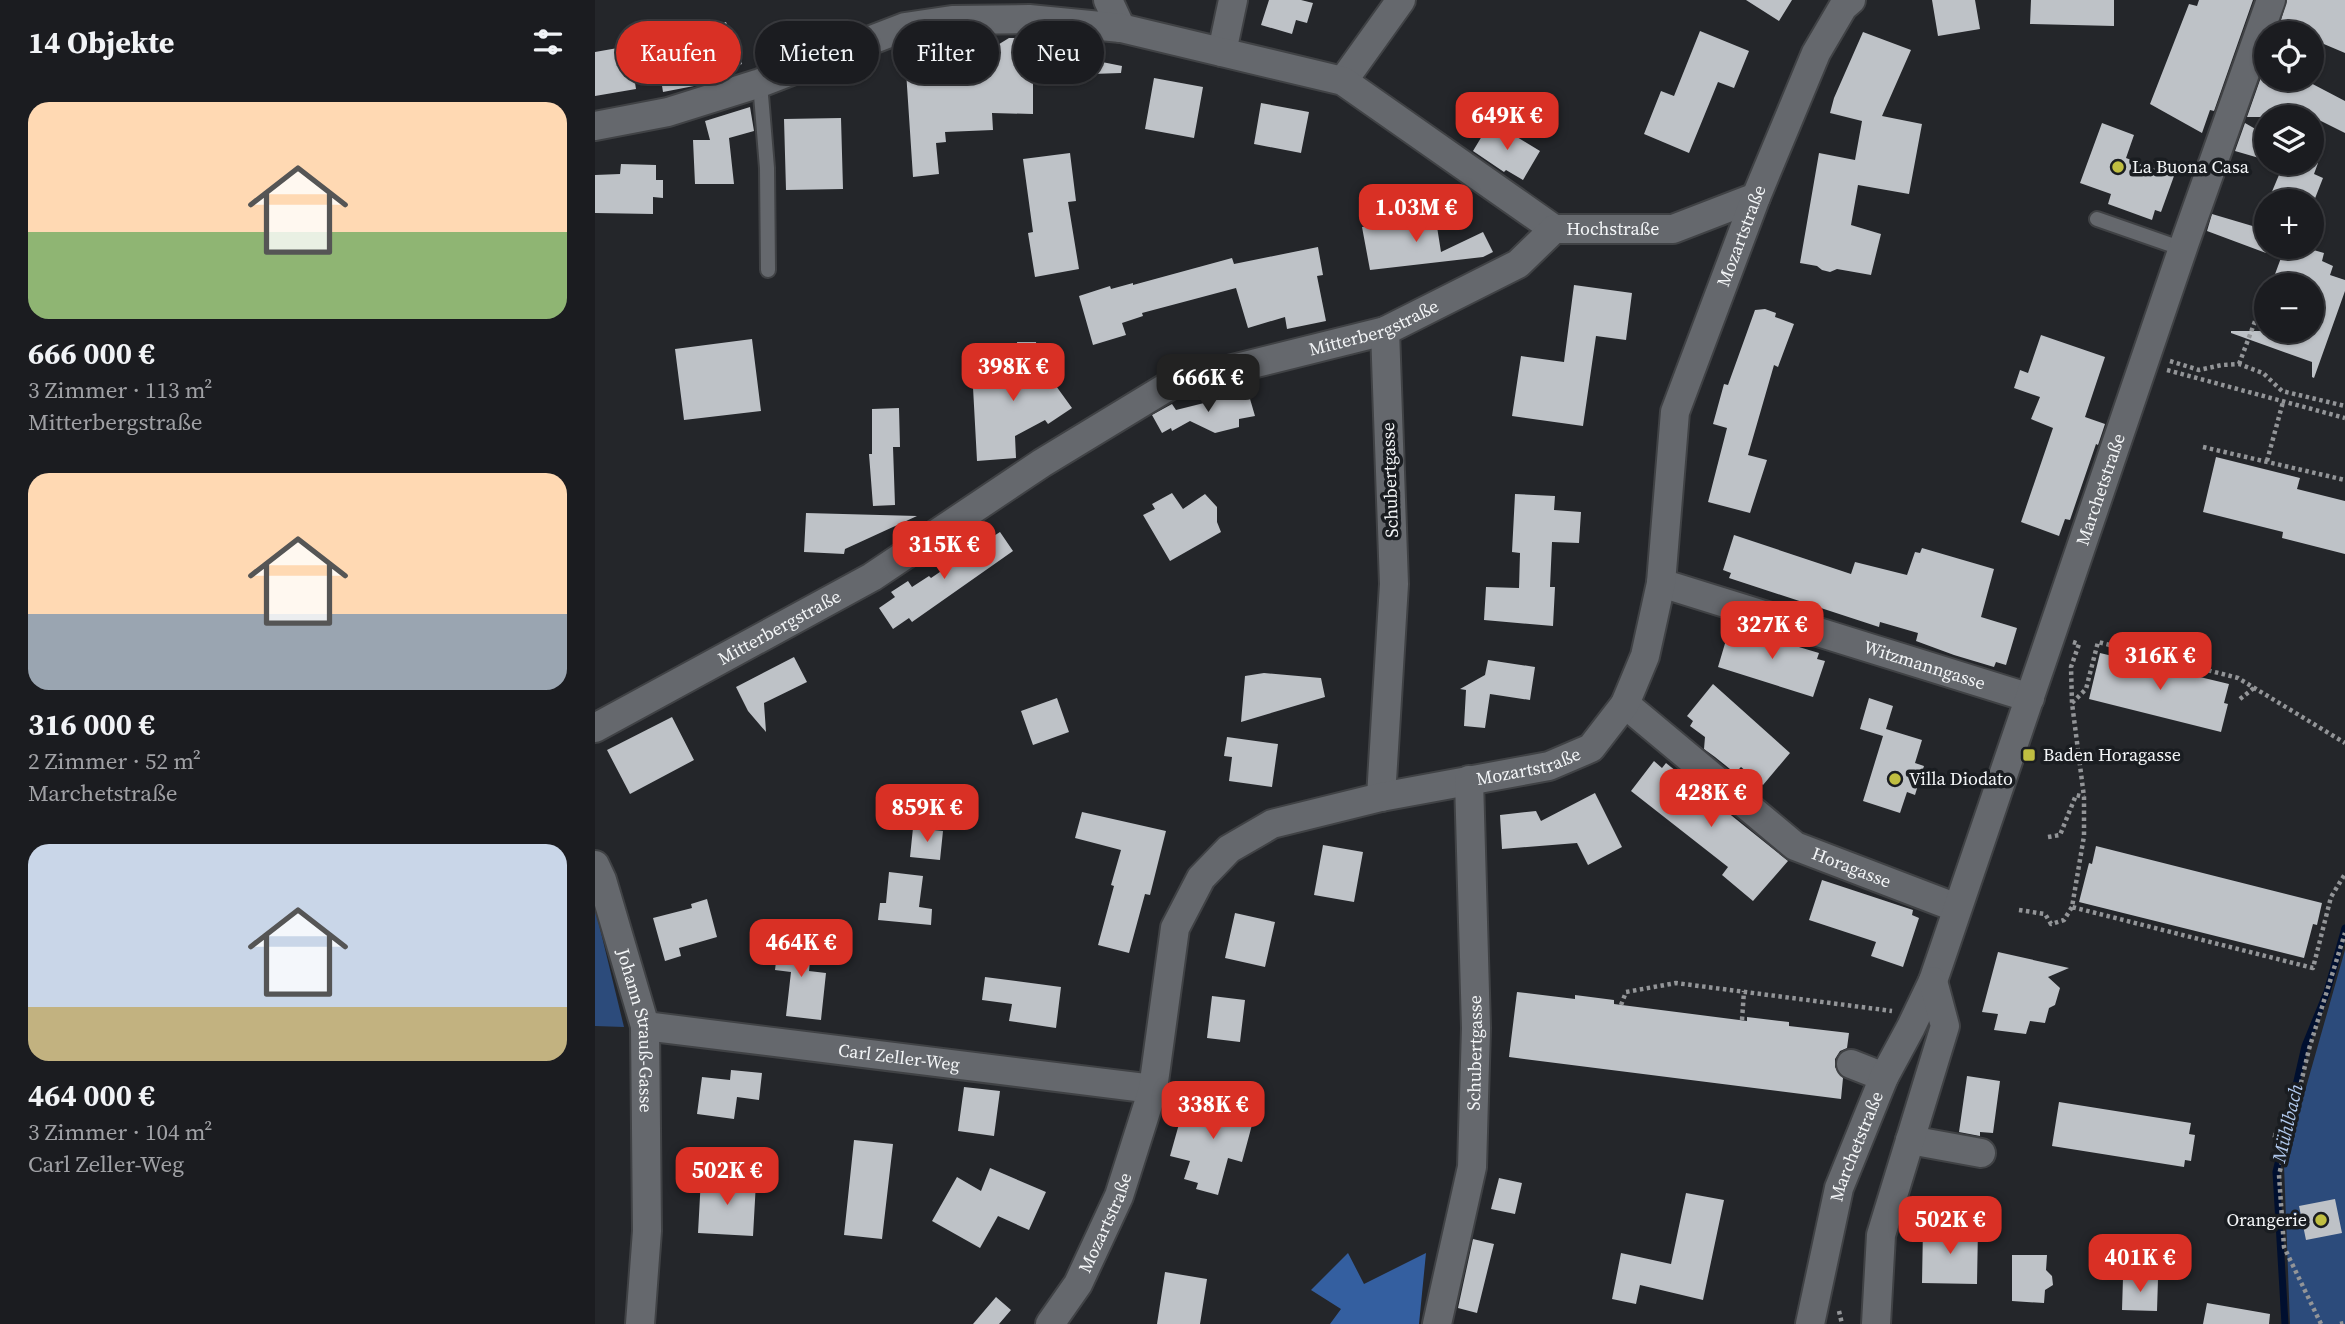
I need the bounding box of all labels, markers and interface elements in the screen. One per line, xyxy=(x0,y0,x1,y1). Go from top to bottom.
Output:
chip: Kaufen xyxy=(616,21,741,84)
chip: Mieten xyxy=(755,21,879,84)
chip: Filter xyxy=(893,21,999,84)
chip: Neu xyxy=(1013,21,1104,84)
map controls xyxy=(2254,21,2324,343)
button: locate xyxy=(2254,21,2324,91)
text: 14 Objekte xyxy=(28,22,174,63)
icon: filters xyxy=(529,23,567,61)
pin: 649K € xyxy=(1450,92,1564,152)
text: 649K € xyxy=(1472,99,1542,131)
button: layers xyxy=(2254,105,2324,175)
icon: home xyxy=(235,147,361,273)
place label: La Buona Casa xyxy=(2132,154,2250,179)
marker: La Buona Casa xyxy=(2110,159,2126,175)
street label: Mozartstraße xyxy=(1710,181,1772,290)
pin: 1.03M € xyxy=(1351,184,1481,244)
button: + xyxy=(2254,189,2324,259)
text: 1.03M € xyxy=(1375,191,1457,223)
street label: Hochstraße xyxy=(1566,216,1659,241)
button: − xyxy=(2254,273,2324,343)
street label: Mitterbergstraße xyxy=(1306,293,1443,361)
text: 666 000 € xyxy=(28,333,155,374)
pin: 398K € xyxy=(956,344,1070,403)
text: 398K € xyxy=(978,350,1048,382)
pin: 666K € xyxy=(1151,354,1265,414)
text: 666K € xyxy=(1173,361,1243,393)
text: 3 Zimmer · 113 m² xyxy=(28,374,212,406)
text: Mitterbergstraße xyxy=(28,406,202,438)
street label: Schubertgasse xyxy=(1375,422,1404,538)
street label: Marchetstraße xyxy=(2069,430,2131,549)
icon: home xyxy=(235,518,361,644)
pin: 315K € xyxy=(887,522,1001,581)
text: 315K € xyxy=(909,528,979,560)
street label: Mitterbergstraße xyxy=(713,583,845,671)
pin: 327K € xyxy=(1715,602,1829,661)
text: 327K € xyxy=(1737,608,1807,640)
pin: 316K € xyxy=(2103,632,2217,692)
street label: Witzmanngasse xyxy=(1861,634,1989,695)
text: 316K € xyxy=(2125,639,2195,671)
text: 316 000 € xyxy=(28,704,155,745)
street label: Mozartstraße xyxy=(1474,741,1584,791)
place label: Baden Horagasse xyxy=(2043,742,2181,767)
text: 2 Zimmer · 52 m² xyxy=(28,745,201,777)
marker: Baden Horagasse xyxy=(2021,747,2037,763)
place label: Villa Diodato xyxy=(1909,766,2013,791)
pin: 428K € xyxy=(1654,770,1768,829)
marker: Villa Diodato xyxy=(1887,771,1903,787)
text: 428K € xyxy=(1676,776,1746,808)
text: Marchetstraße xyxy=(28,777,177,809)
pin: 859K € xyxy=(870,784,984,844)
text: 859K € xyxy=(892,791,962,823)
street label: Horagasse xyxy=(1808,841,1895,894)
icon: home xyxy=(235,889,361,1015)
pin: 464K € xyxy=(744,920,858,979)
text: 464K € xyxy=(766,926,836,958)
street label: Johann Strauß-Gasse xyxy=(611,945,659,1113)
street label: Schubertgasse xyxy=(1461,995,1488,1111)
street label: Carl Zeller-Weg xyxy=(837,1037,961,1077)
text: 464 000 € xyxy=(28,1075,155,1116)
water label: Mühlbach xyxy=(2265,1080,2309,1166)
pin: 338K € xyxy=(1156,1082,1270,1141)
street label: Marchetstraße xyxy=(1823,1087,1889,1204)
text: 338K € xyxy=(1178,1088,1248,1120)
text: 3 Zimmer · 104 m² xyxy=(28,1116,212,1148)
text: Carl Zeller-Weg xyxy=(28,1148,184,1180)
pin: 502K € xyxy=(670,1148,784,1207)
text: 502K € xyxy=(692,1154,762,1186)
street label: Mozartstraße xyxy=(1072,1170,1138,1277)
pin: 502K € xyxy=(1893,1196,2007,1256)
text: 502K € xyxy=(1915,1203,1985,1235)
place label: Orangerie xyxy=(2226,1207,2307,1232)
marker: Orangerie xyxy=(2313,1212,2329,1228)
pin: 401K € xyxy=(2083,1234,2197,1294)
text: 401K € xyxy=(2105,1241,2175,1273)

